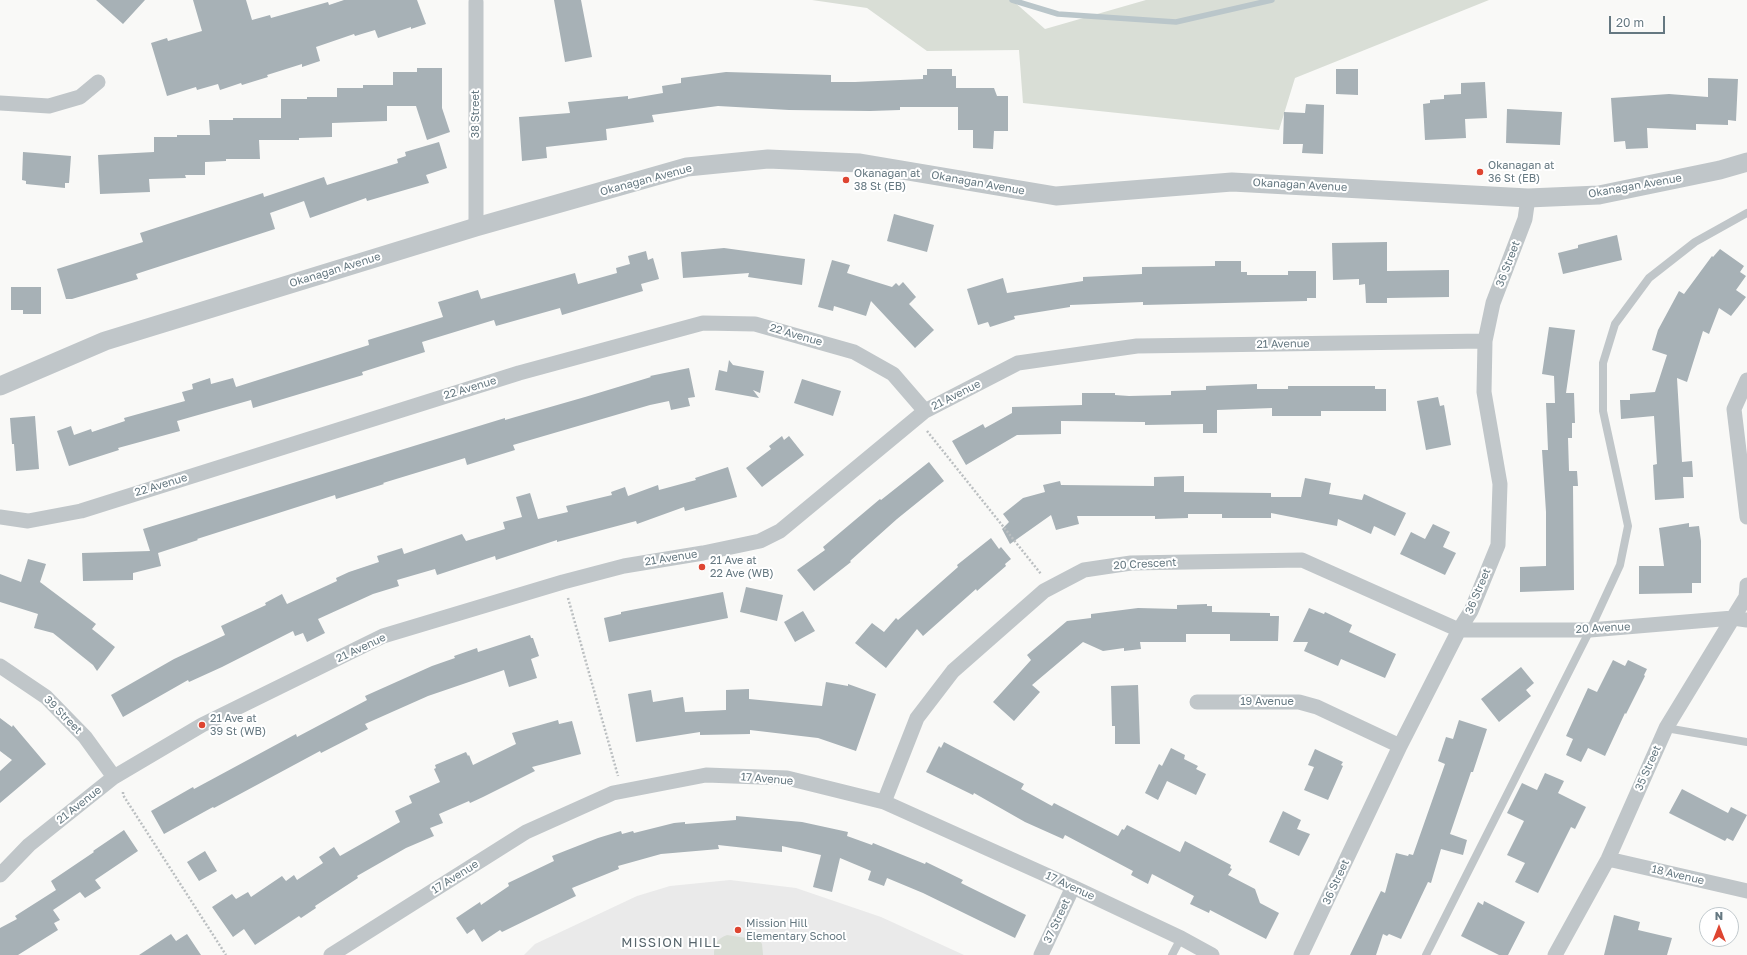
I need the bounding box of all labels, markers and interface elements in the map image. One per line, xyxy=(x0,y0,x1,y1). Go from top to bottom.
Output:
scale bar xyxy=(1611,8,1667,34)
text: 20 m xyxy=(1616,15,1644,30)
street label: 38 Street xyxy=(469,90,483,138)
place label: Okanagan at 36 St (EB) xyxy=(1488,159,1554,185)
street label: Okanagan Avenue xyxy=(599,161,693,199)
place label: Okanagan at 38 St (EB) xyxy=(854,167,920,193)
marker: Okanagan at 36 St (EB) xyxy=(1475,167,1485,177)
street label: Okanagan Avenue xyxy=(930,168,1026,198)
street label: Okanagan Avenue xyxy=(1587,171,1683,201)
marker: Okanagan at 38 St (EB) xyxy=(841,175,851,185)
street label: Okanagan Avenue xyxy=(1252,176,1348,194)
street label: 36 Street xyxy=(1493,239,1523,289)
street label: Okanagan Avenue xyxy=(288,250,382,290)
street label: 22 Avenue xyxy=(768,321,824,349)
street label: 21 Avenue xyxy=(1256,337,1310,351)
street label: 22 Avenue xyxy=(442,374,498,402)
street label: 21 Avenue xyxy=(929,377,983,413)
street label: 22 Avenue xyxy=(133,471,189,499)
street label: 21 Avenue xyxy=(644,547,698,569)
place label: 21 Ave at 22 Ave (WB) xyxy=(710,554,774,580)
street label: 20 Crescent xyxy=(1113,556,1177,572)
marker: 21 Ave at 22 Ave (WB) xyxy=(697,562,707,572)
street label: 36 Street xyxy=(1462,566,1494,616)
street label: 20 Avenue xyxy=(1575,620,1631,636)
street label: 21 Avenue xyxy=(334,631,388,665)
street label: 39 Street xyxy=(41,693,85,737)
street label: 19 Avenue xyxy=(1240,695,1294,709)
place label: 21 Ave at 39 St (WB) xyxy=(210,712,266,738)
marker: 21 Ave at 39 St (WB) xyxy=(197,720,207,730)
street label: 35 Street xyxy=(1632,743,1664,793)
street label: 17 Avenue xyxy=(740,770,794,788)
street label: 21 Avenue xyxy=(54,783,104,827)
street label: 17 Avenue xyxy=(429,857,481,897)
street label: 36 Street xyxy=(1320,857,1352,907)
street label: 18 Avenue xyxy=(1650,863,1706,887)
street label: 17 Avenue xyxy=(1043,869,1097,903)
street label: 37 Street xyxy=(1041,897,1073,945)
north arrow xyxy=(1699,907,1739,947)
text: N xyxy=(1715,909,1723,922)
place label: Mission Hill Elementary School xyxy=(746,917,846,943)
marker: Mission Hill Elementary School xyxy=(733,925,743,935)
district label: MISSION HILL xyxy=(621,935,721,951)

